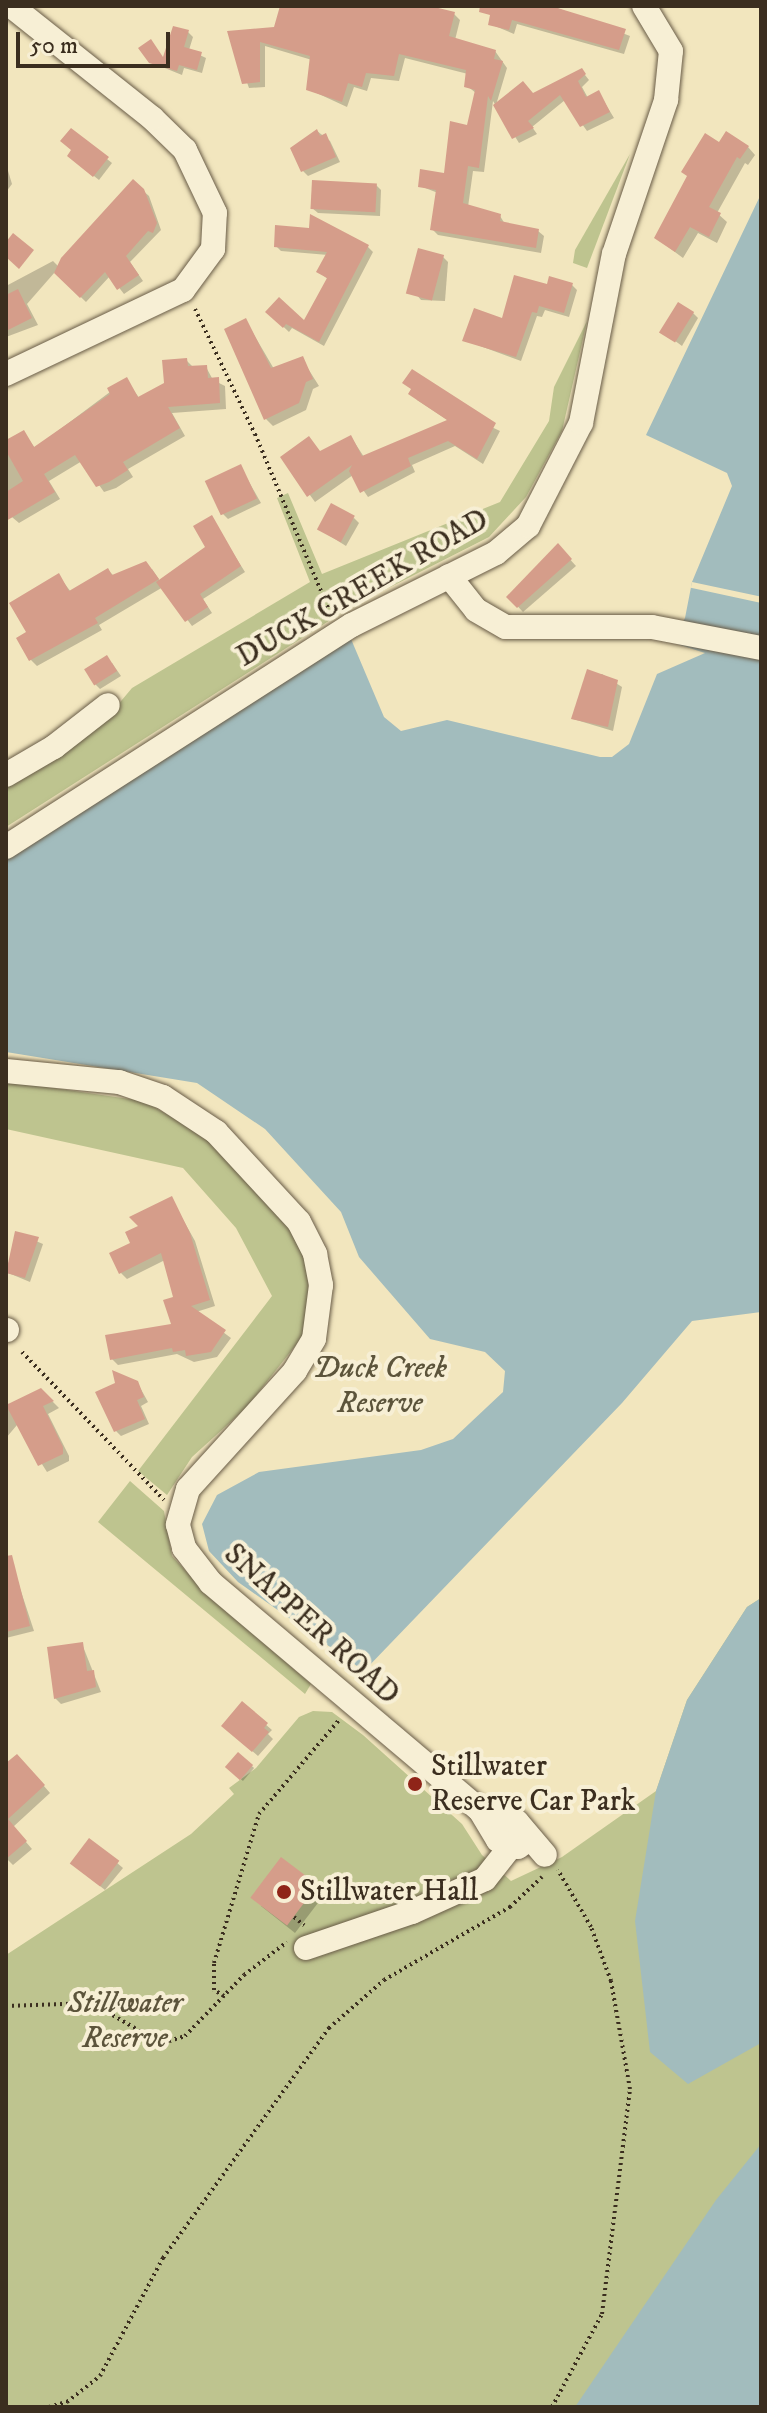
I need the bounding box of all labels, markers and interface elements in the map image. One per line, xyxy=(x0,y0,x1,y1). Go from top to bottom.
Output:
scale bar xyxy=(20,16,174,66)
text: 50 m xyxy=(30,31,78,61)
street label: DUCK CREEK ROAD xyxy=(231,502,495,676)
park label: Duck Creek Reserve xyxy=(313,1351,447,1422)
street label: SNAPPER ROAD xyxy=(216,1537,406,1713)
place label: Stillwater Reserve Car Park xyxy=(431,1749,636,1820)
marker: Stillwater Reserve Car Park xyxy=(406,1775,424,1793)
place label: Stillwater Hall xyxy=(300,1874,478,1910)
marker: Stillwater Hall xyxy=(275,1883,293,1901)
park label: Stillwater Reserve xyxy=(67,1986,183,2056)

